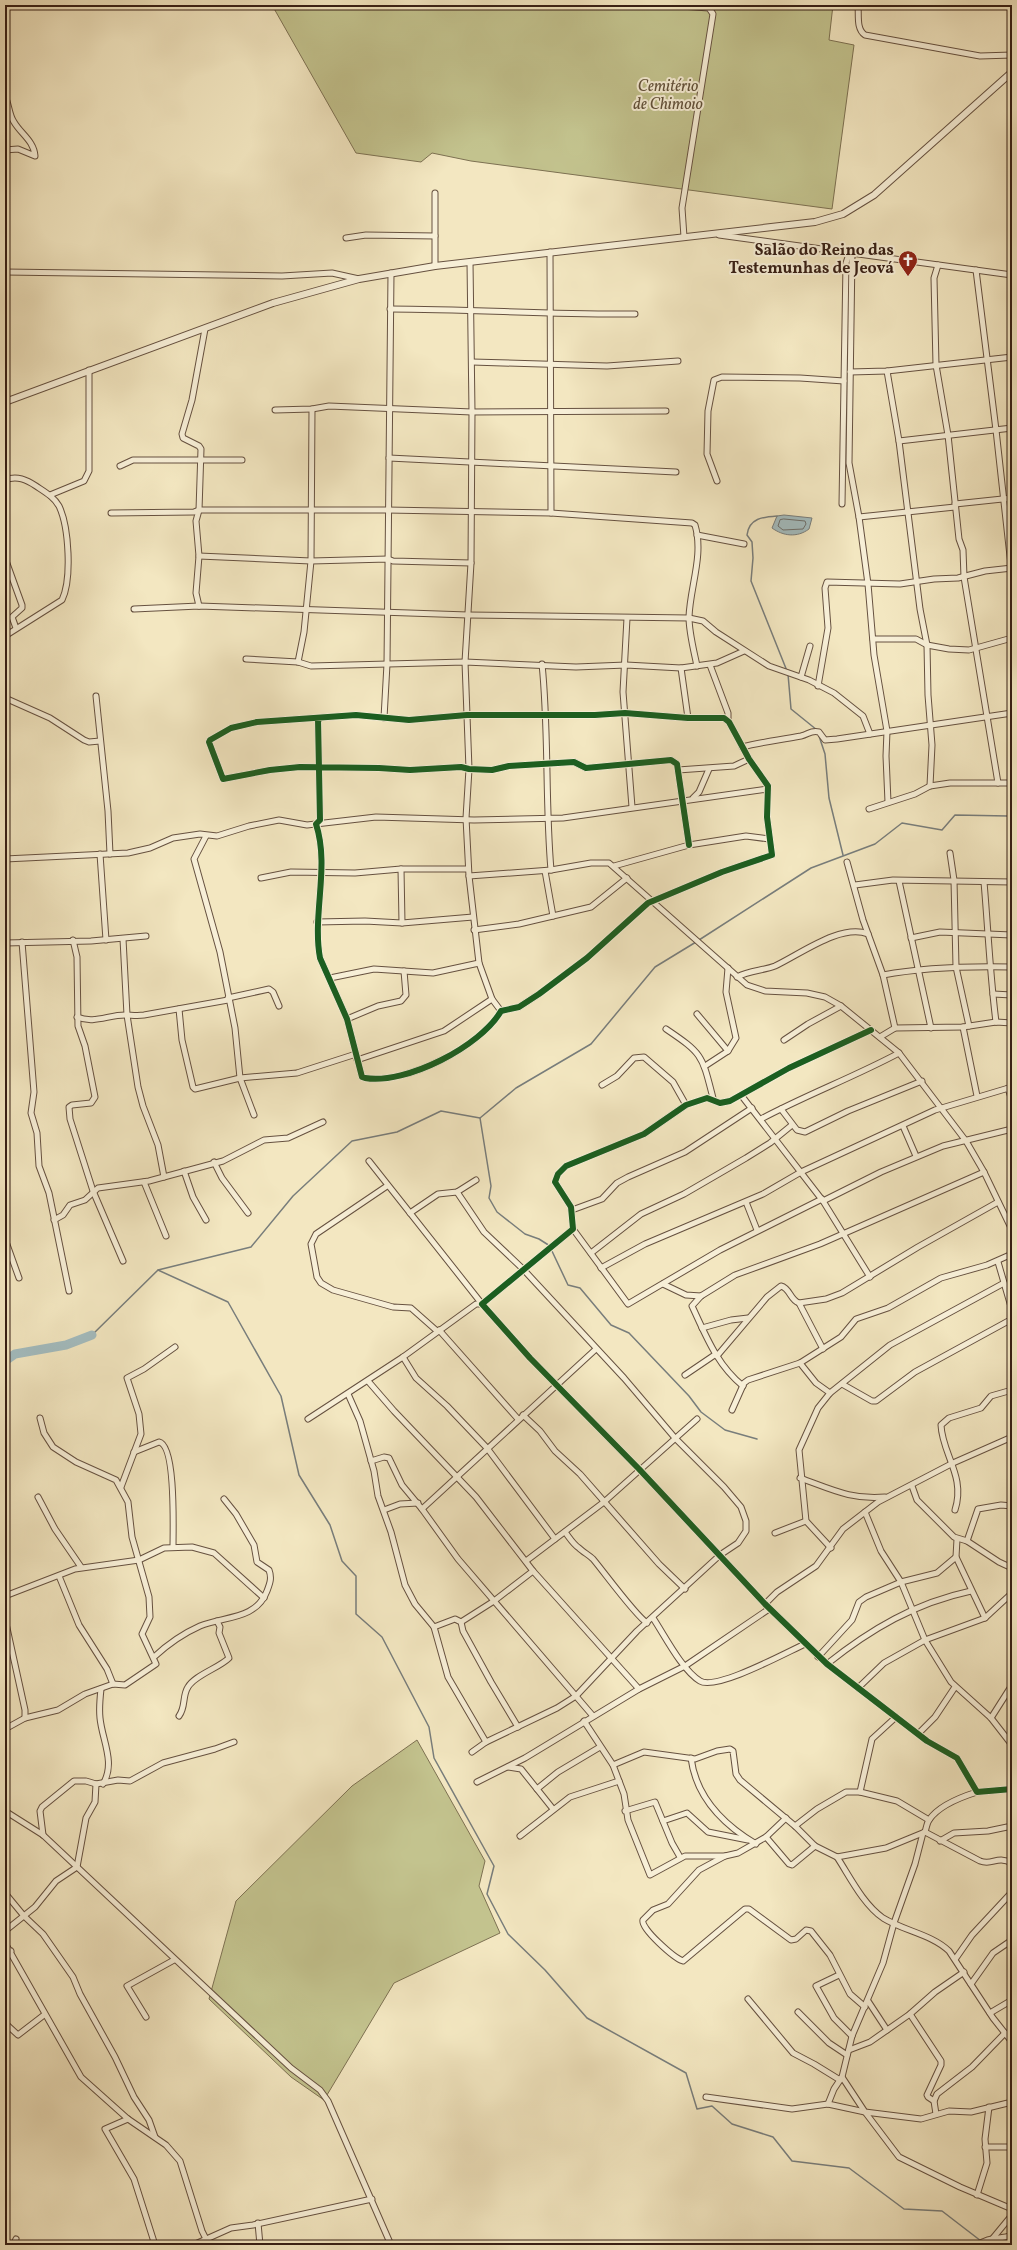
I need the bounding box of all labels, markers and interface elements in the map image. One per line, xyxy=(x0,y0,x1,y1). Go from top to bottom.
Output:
park label: Cemitério de Chimoio xyxy=(633,76,703,116)
place label: Salão do Reino das Testemunhas de Jeová xyxy=(729,240,894,280)
church icon: Salão do Reino das Testemunhas de Jeová xyxy=(897,249,919,277)

